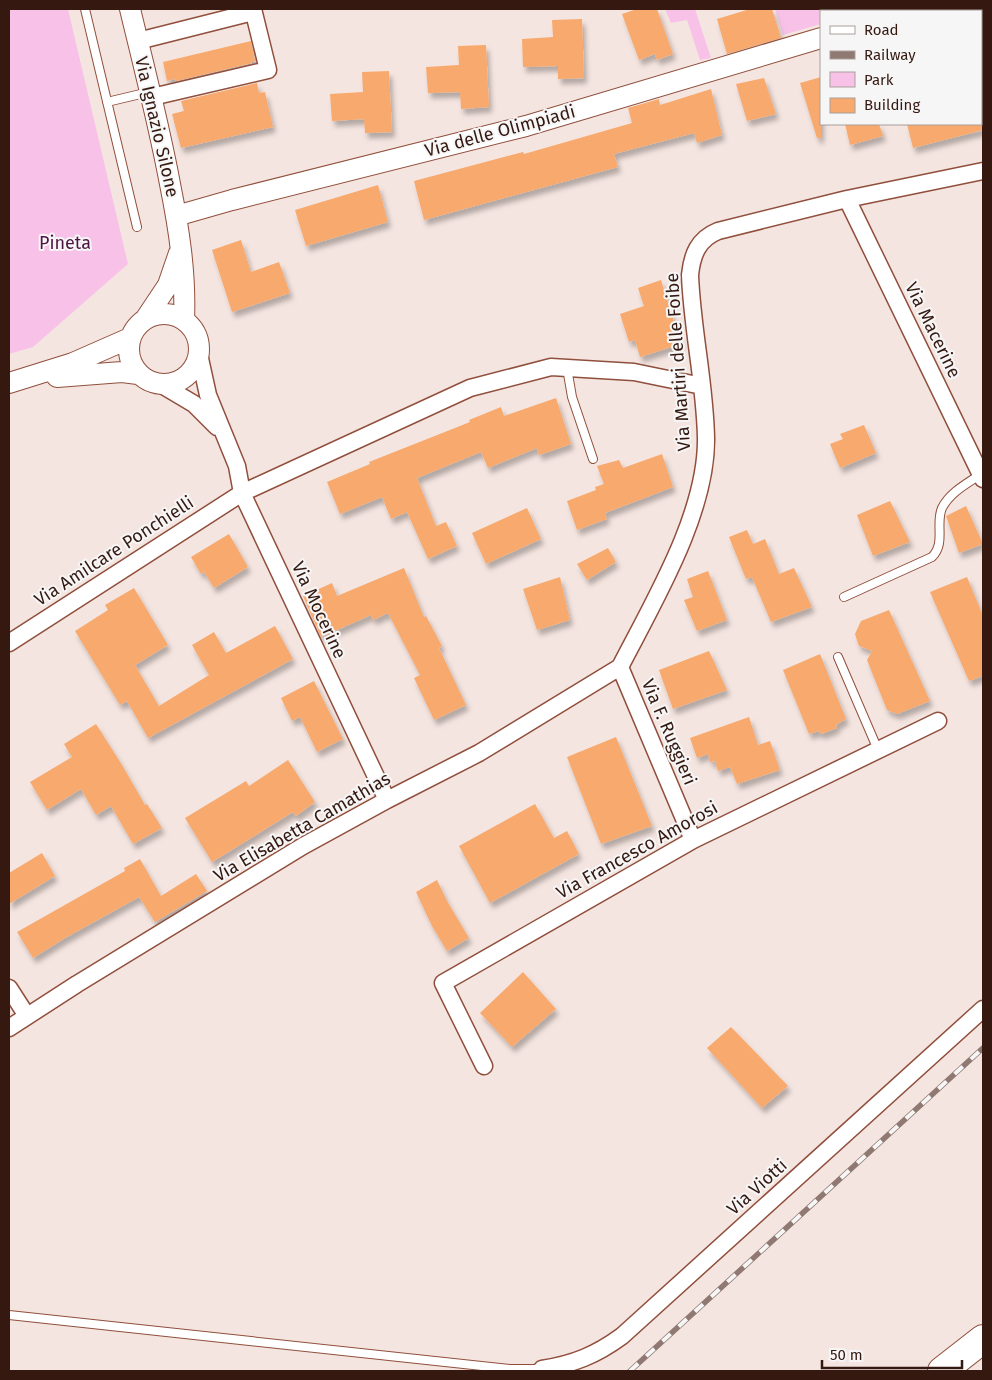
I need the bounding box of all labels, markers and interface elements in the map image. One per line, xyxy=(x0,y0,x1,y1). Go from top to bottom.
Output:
legend xyxy=(820,10,982,125)
text: Road xyxy=(864,21,899,39)
text: Railway xyxy=(864,46,916,64)
street label: Via Ignazio Silone xyxy=(130,54,184,200)
text: Park xyxy=(864,71,894,89)
text: Building xyxy=(864,96,920,114)
street label: Via delle Olimpiadi xyxy=(422,100,578,162)
park label: Pineta xyxy=(39,232,91,254)
street label: Via Martiri delle Foibe xyxy=(661,272,695,452)
street label: Via Macerine xyxy=(900,278,966,382)
street label: Via Amilcare Ponchielli xyxy=(30,491,198,611)
street label: Via Mocerine xyxy=(287,558,351,662)
street label: Via F. Ruggieri xyxy=(637,676,701,788)
street label: Via Elisabetta Camathias xyxy=(210,767,394,887)
street label: Via Francesco Amorosi xyxy=(552,796,722,904)
street label: Via Viotti xyxy=(722,1154,792,1220)
scale bar xyxy=(822,1338,962,1370)
text: 50 m xyxy=(830,1346,863,1364)

